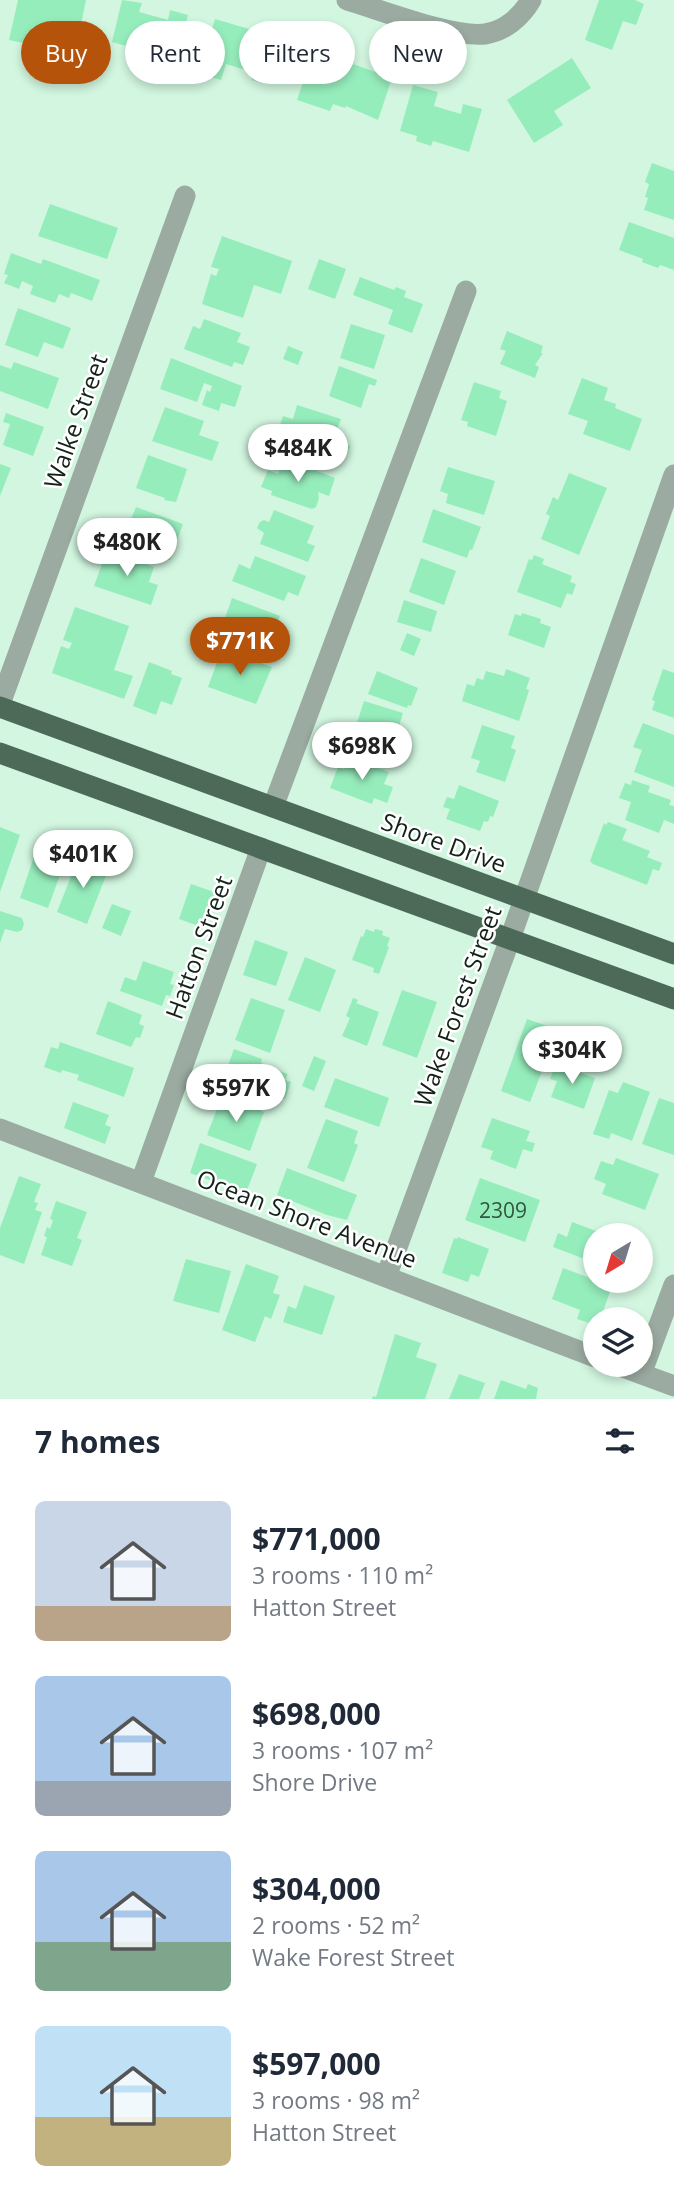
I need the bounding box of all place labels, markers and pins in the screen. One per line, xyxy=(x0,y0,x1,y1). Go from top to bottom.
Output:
pin: $484K xyxy=(249,424,347,484)
pin: $480K xyxy=(78,518,176,578)
pin: $771K xyxy=(191,618,289,677)
pin: $698K xyxy=(313,722,411,782)
pin: $401K xyxy=(34,830,132,890)
pin: $304K xyxy=(523,1026,621,1086)
pin: $597K xyxy=(187,1064,285,1124)

